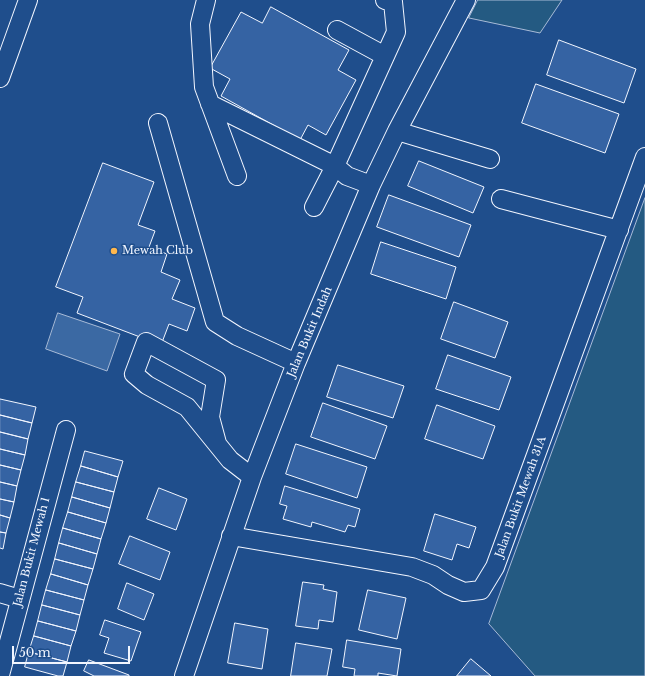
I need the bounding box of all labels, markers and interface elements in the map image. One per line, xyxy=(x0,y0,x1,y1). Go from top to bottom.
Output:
place label: Mewah Club xyxy=(122,244,193,258)
marker: Mewah Club xyxy=(109,246,119,256)
street label: Jalan Bukit Indah xyxy=(285,285,335,379)
street label: Jalan Bukit Mewah 31A xyxy=(493,435,549,559)
street label: Jalan Bukit Mewah 1 xyxy=(11,496,53,608)
scale bar xyxy=(14,638,132,664)
text: 50 m xyxy=(19,645,51,660)

